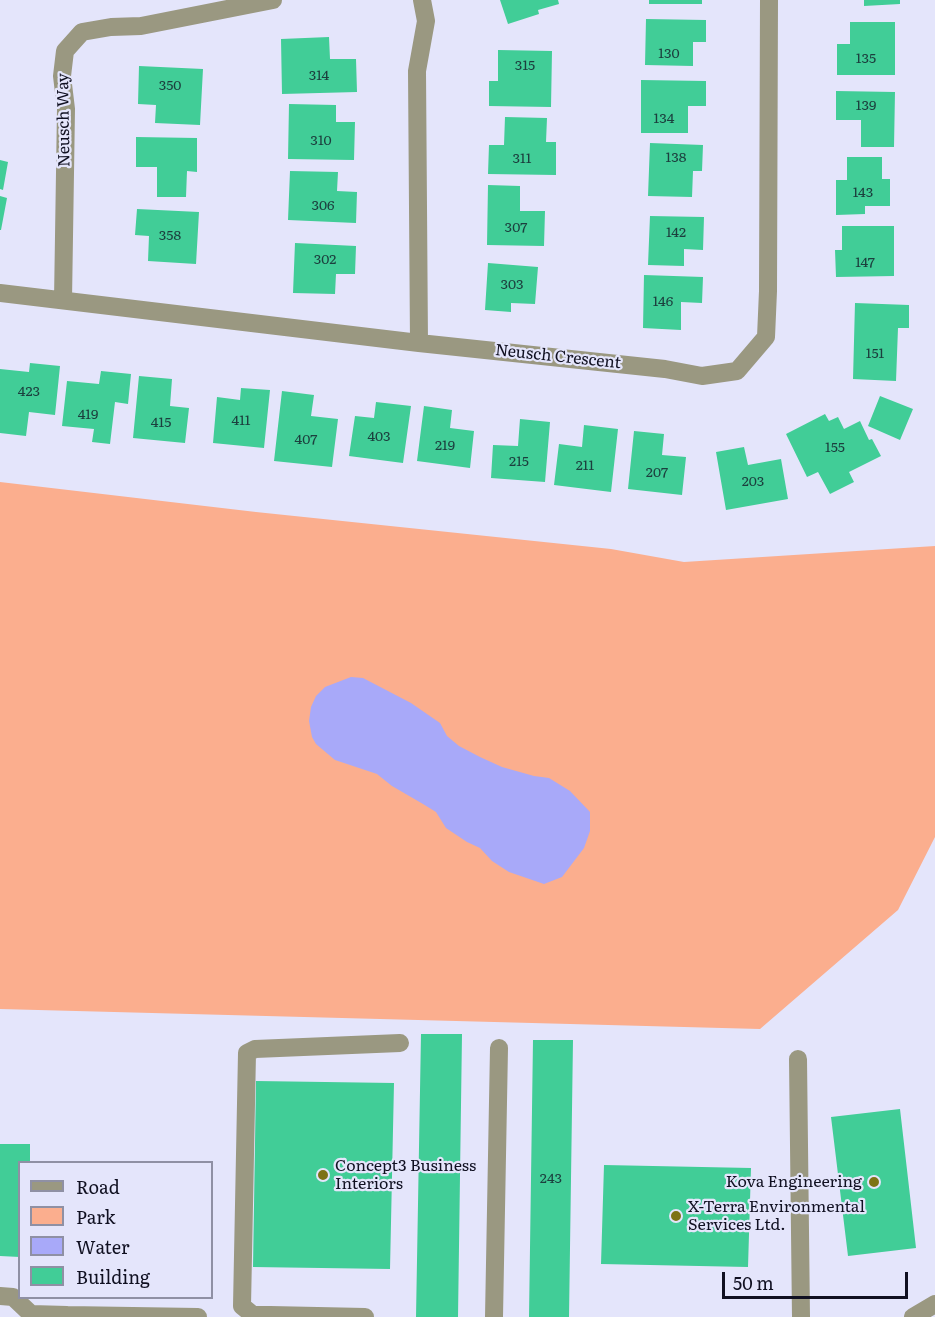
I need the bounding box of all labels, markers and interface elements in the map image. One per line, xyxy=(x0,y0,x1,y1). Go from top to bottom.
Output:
house number: 130 xyxy=(658,46,680,62)
house number: 135 xyxy=(856,51,876,67)
house number: 315 xyxy=(515,58,535,74)
house number: 314 xyxy=(309,68,329,84)
street label: Neusch Way xyxy=(54,73,74,167)
house number: 350 xyxy=(159,78,181,94)
house number: 139 xyxy=(856,98,876,114)
house number: 134 xyxy=(654,111,674,127)
house number: 310 xyxy=(310,133,332,149)
house number: 138 xyxy=(666,150,686,166)
house number: 311 xyxy=(513,151,531,167)
house number: 143 xyxy=(853,185,873,201)
house number: 306 xyxy=(311,198,335,214)
house number: 307 xyxy=(505,220,527,236)
house number: 142 xyxy=(666,225,686,241)
house number: 358 xyxy=(159,228,181,244)
house number: 302 xyxy=(314,252,336,268)
house number: 147 xyxy=(855,255,875,271)
house number: 303 xyxy=(500,277,524,293)
house number: 146 xyxy=(653,294,673,310)
street label: Neusch Crescent xyxy=(494,341,622,373)
house number: 151 xyxy=(866,346,884,362)
house number: 423 xyxy=(18,384,40,400)
house number: 419 xyxy=(78,407,98,423)
house number: 411 xyxy=(231,413,251,429)
house number: 415 xyxy=(151,415,171,431)
house number: 403 xyxy=(367,429,391,445)
house number: 407 xyxy=(295,432,317,448)
house number: 219 xyxy=(435,438,455,454)
house number: 155 xyxy=(825,440,845,456)
house number: 215 xyxy=(509,454,529,470)
house number: 211 xyxy=(576,458,594,474)
house number: 207 xyxy=(646,465,668,481)
house number: 203 xyxy=(742,474,764,490)
place label: Concept3 Business Interiors xyxy=(335,1156,476,1194)
legend xyxy=(18,1161,213,1299)
marker: Concept3 Business Interiors xyxy=(316,1168,330,1182)
house number: 243 xyxy=(540,1171,562,1187)
place label: Kova Engineering xyxy=(726,1172,862,1192)
text: Road xyxy=(76,1173,120,1200)
marker: Kova Engineering xyxy=(867,1175,881,1189)
place label: X-Terra Environmental Services Ltd. xyxy=(688,1197,865,1235)
text: Park xyxy=(76,1203,115,1230)
marker: X-Terra Environmental Services Ltd. xyxy=(669,1209,683,1223)
text: Water xyxy=(76,1233,129,1260)
scale bar xyxy=(725,1260,911,1298)
text: Building xyxy=(76,1263,150,1290)
text: 50 m xyxy=(733,1269,774,1296)

